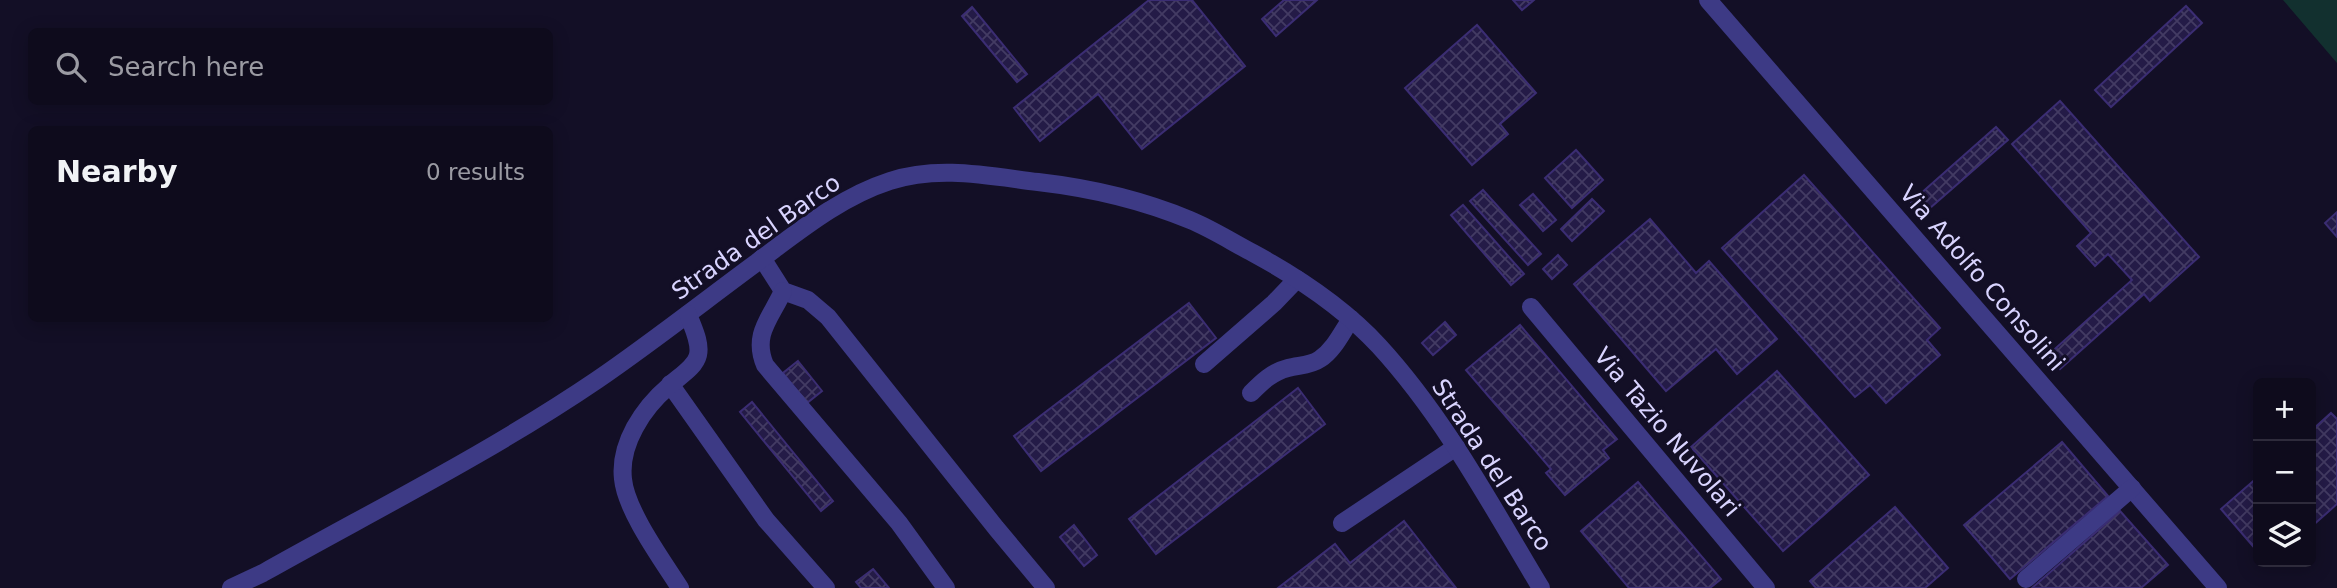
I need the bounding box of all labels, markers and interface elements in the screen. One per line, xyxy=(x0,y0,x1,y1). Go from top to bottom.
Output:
search box xyxy=(28,28,553,105)
icon: search xyxy=(52,48,90,86)
text: Search here xyxy=(108,52,264,82)
text: Nearby xyxy=(56,154,178,189)
text: 0 results xyxy=(426,159,525,185)
street label: Strada del Barco xyxy=(666,168,846,306)
street label: Via Adolfo Consolini xyxy=(1894,179,2070,377)
street label: Via Tazio Nuvolari xyxy=(1588,342,1746,522)
street label: Strada del Barco xyxy=(1426,374,1558,556)
map controls xyxy=(2253,378,2316,567)
button: + xyxy=(2253,378,2316,441)
button: − xyxy=(2253,441,2316,504)
button: layers xyxy=(2253,504,2316,567)

